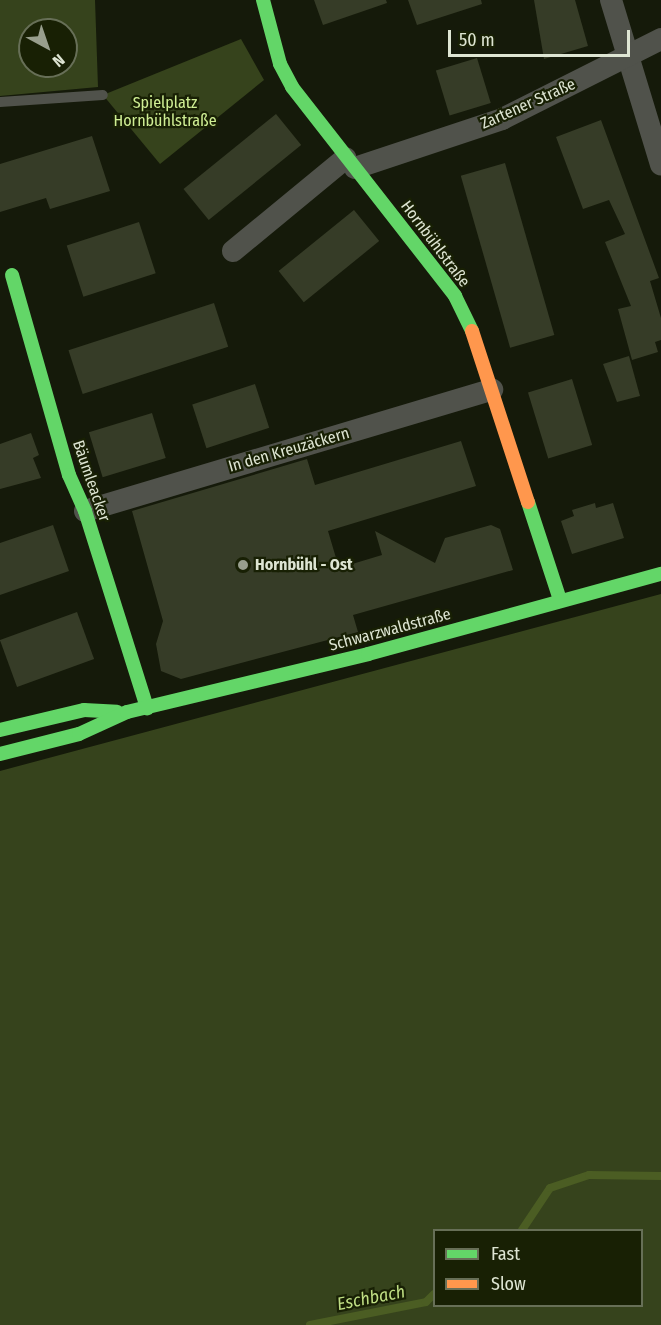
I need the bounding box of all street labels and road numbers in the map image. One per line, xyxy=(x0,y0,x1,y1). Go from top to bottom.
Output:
street label: Zartener Straße xyxy=(478,75,578,133)
street label: Hornbühlstraße xyxy=(396,197,474,291)
street label: In den Kreuzäckern xyxy=(226,424,352,476)
street label: Bäumleacker xyxy=(68,438,114,524)
street label: Schwarzwaldstraße xyxy=(327,605,453,655)

